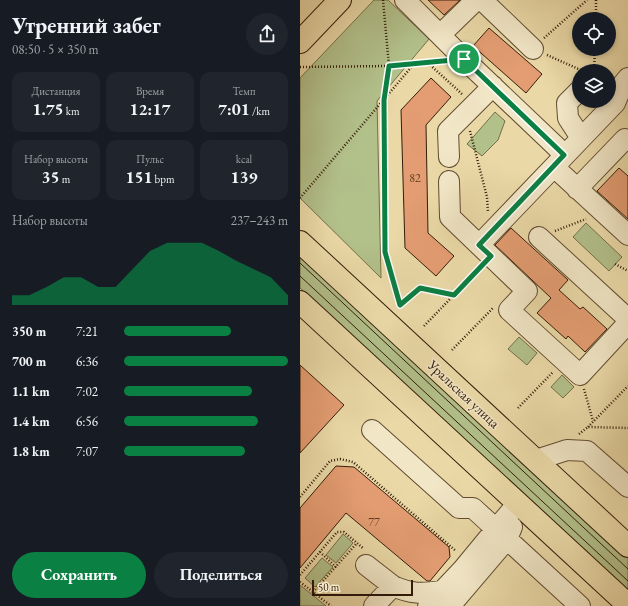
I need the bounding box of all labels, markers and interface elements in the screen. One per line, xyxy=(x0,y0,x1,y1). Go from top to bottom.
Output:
text: Утренний забег xyxy=(12,11,161,40)
map controls xyxy=(572,12,616,108)
button: locate xyxy=(572,12,616,56)
button: share xyxy=(246,13,288,55)
text: 08:50 · 5 × 350 m xyxy=(12,41,99,58)
pin xyxy=(447,42,481,76)
icon: arrive xyxy=(453,48,475,70)
button: layers xyxy=(572,64,616,108)
text: Дистанция xyxy=(31,84,81,98)
text: Время xyxy=(136,84,164,98)
text: Темп xyxy=(233,84,255,98)
text: 1.75 xyxy=(32,98,64,120)
text: 12:17 xyxy=(130,98,170,120)
text: 7:01 xyxy=(218,98,250,120)
text: km xyxy=(64,104,80,118)
text: /km xyxy=(250,104,270,118)
text: Набор высоты xyxy=(24,152,88,166)
text: Пульс xyxy=(136,152,164,166)
text: kcal xyxy=(236,152,252,166)
text: 35 xyxy=(42,166,60,188)
text: 151 xyxy=(125,166,152,188)
text: 139 xyxy=(231,166,257,188)
house number: 82 xyxy=(409,170,421,186)
text: m xyxy=(60,172,70,186)
text: bpm xyxy=(152,172,175,186)
text: Набор высоты xyxy=(12,212,88,229)
text: 237–243 m xyxy=(231,212,288,229)
text: 350 m xyxy=(12,323,46,340)
text: 7:21 xyxy=(76,323,98,340)
text: 700 m xyxy=(12,353,46,370)
text: 6:36 xyxy=(76,353,98,370)
street label: Уральская улица xyxy=(424,355,504,432)
text: 1.1 km xyxy=(12,383,50,400)
text: 7:02 xyxy=(76,383,98,400)
text: 1.4 km xyxy=(12,413,50,430)
text: 6:56 xyxy=(76,413,98,430)
text: 1.8 km xyxy=(12,443,50,460)
text: 7:07 xyxy=(76,443,98,460)
house number: 77 xyxy=(368,514,380,530)
button: Сохранить xyxy=(12,552,146,598)
button: Поделиться xyxy=(154,552,288,598)
scale bar xyxy=(312,578,413,597)
text: 50 m xyxy=(318,580,339,594)

